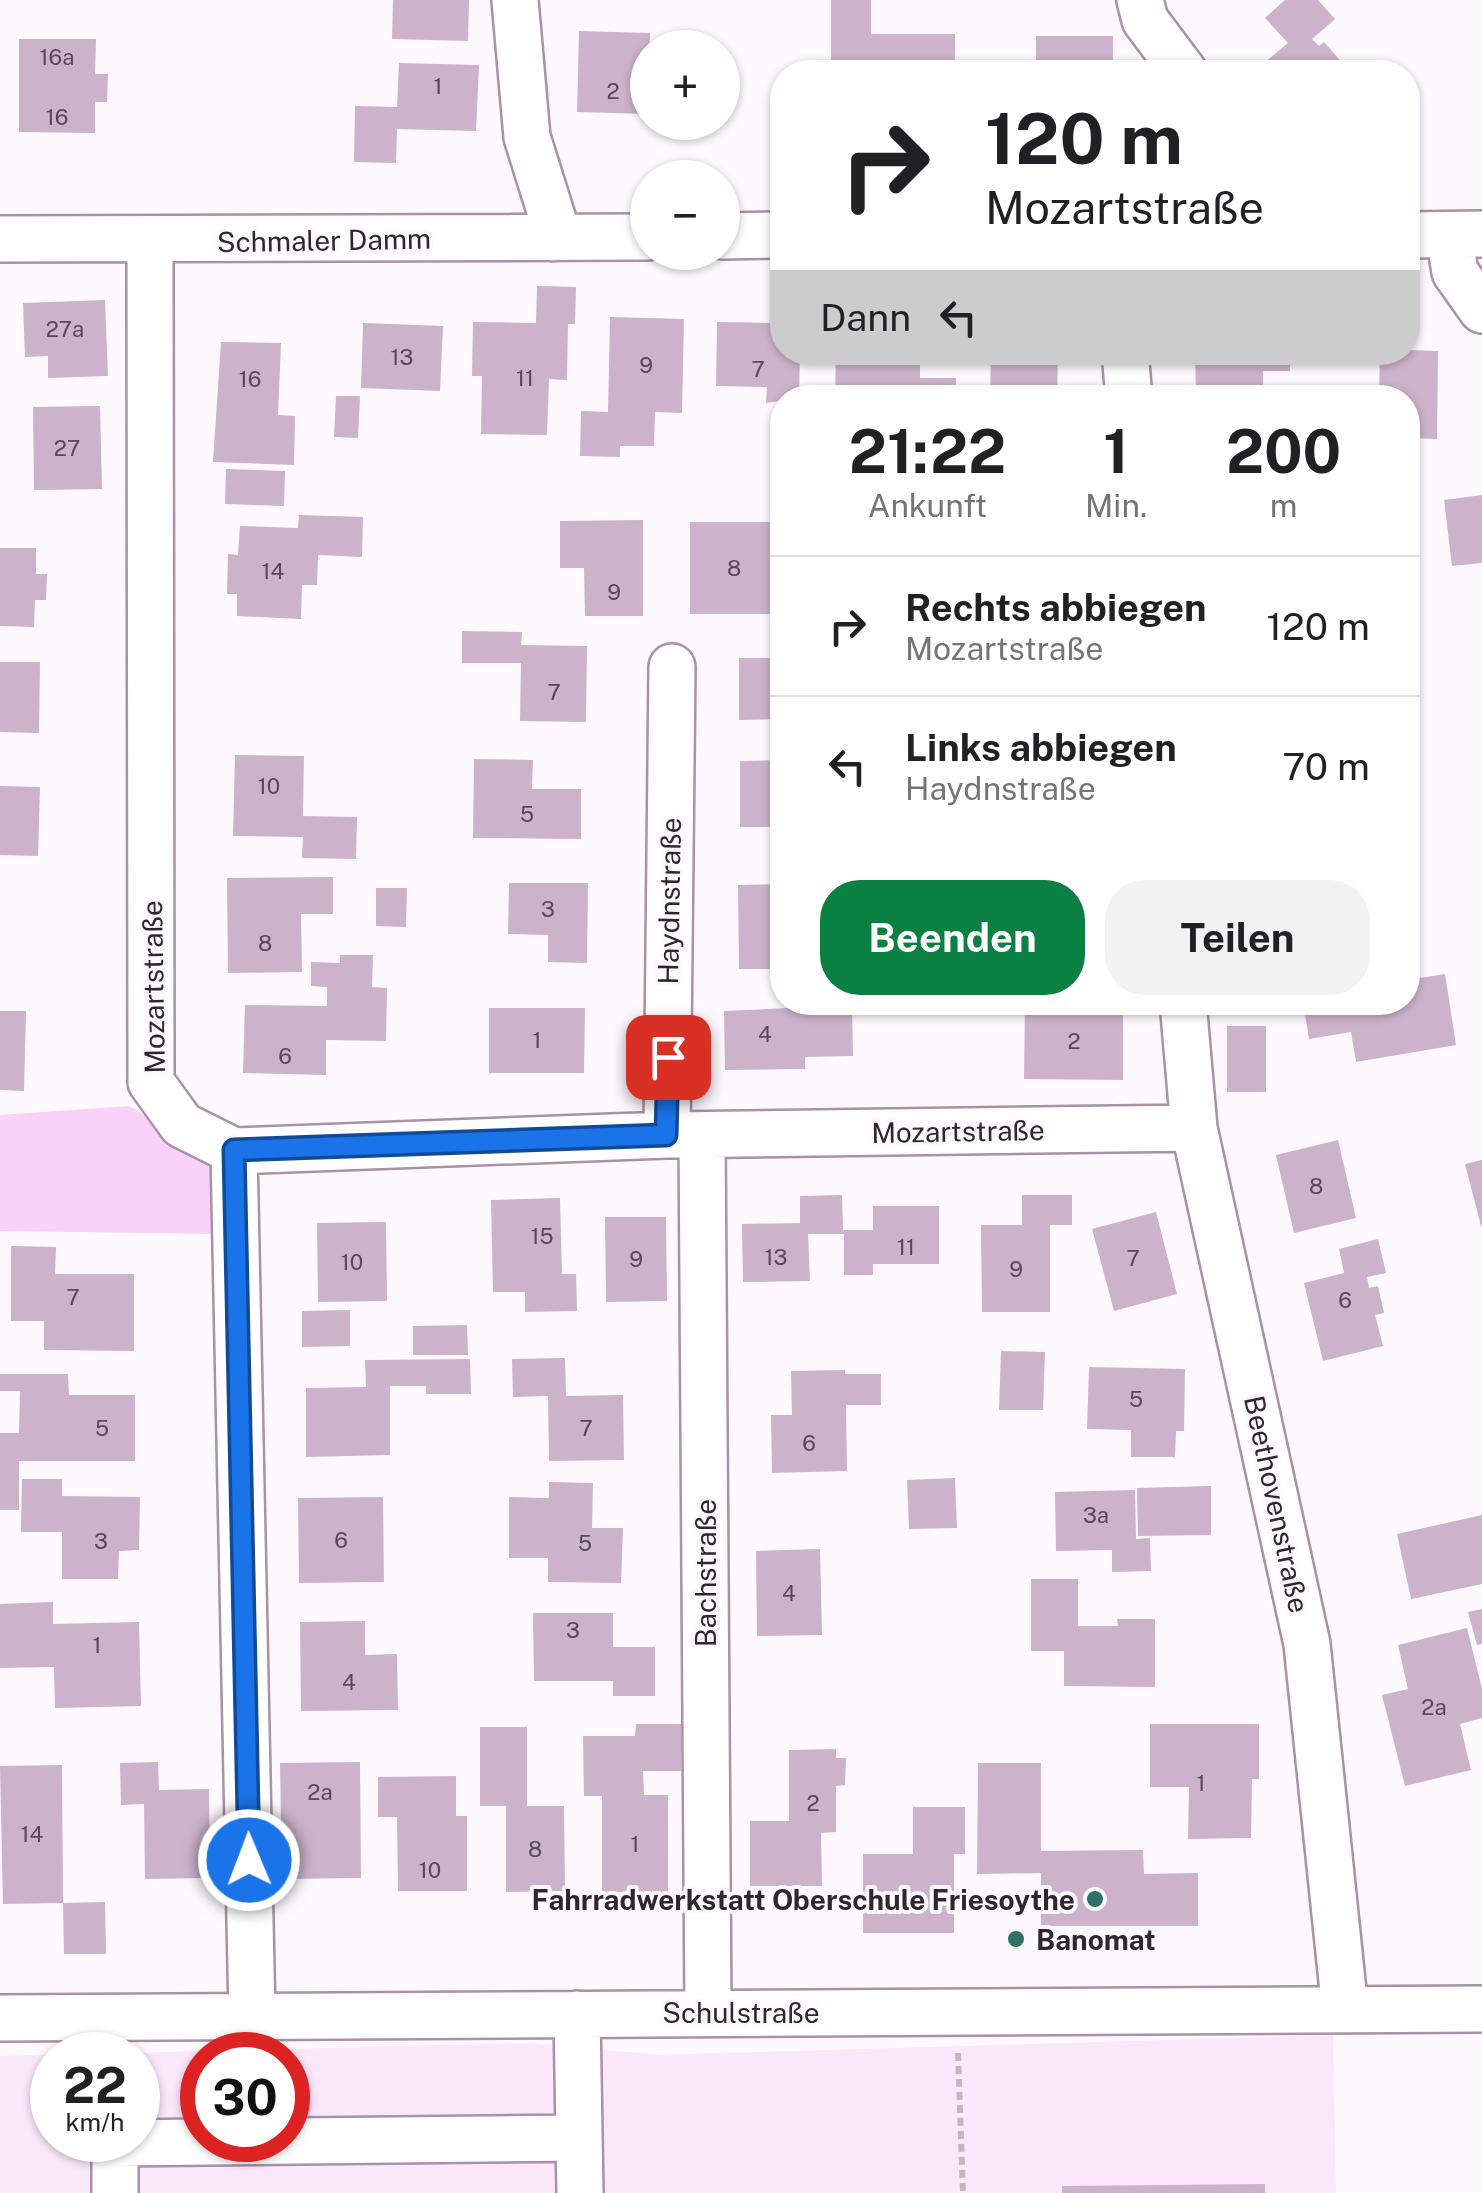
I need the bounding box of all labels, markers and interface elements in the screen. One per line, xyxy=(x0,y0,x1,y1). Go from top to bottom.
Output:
map controls xyxy=(630,30,740,270)
button: + xyxy=(630,30,740,140)
house number: 16a xyxy=(40,44,74,70)
house number: 1 xyxy=(434,73,442,99)
house number: 2 xyxy=(606,78,620,104)
text: 120 m xyxy=(985,97,1183,180)
icon: right xyxy=(820,100,950,230)
house number: 16 xyxy=(46,104,68,130)
button: − xyxy=(630,160,740,270)
text: Mozartstraße xyxy=(985,181,1264,234)
street label: Schmaler Damm xyxy=(217,222,431,258)
icon: left xyxy=(931,290,986,345)
text: Dann xyxy=(820,295,911,340)
house number: 27a xyxy=(46,316,84,342)
house number: 13 xyxy=(391,344,413,370)
house number: 9 xyxy=(639,352,653,378)
house number: 7 xyxy=(751,356,765,382)
house number: 11 xyxy=(516,365,534,391)
house number: 16 xyxy=(239,366,261,392)
text: 21:22 xyxy=(849,416,1006,487)
text: 1 xyxy=(1103,416,1129,487)
text: 200 xyxy=(1226,416,1341,487)
house number: 27 xyxy=(54,435,80,461)
text: Ankunft xyxy=(868,487,987,524)
text: Min. xyxy=(1085,487,1147,524)
text: m xyxy=(1270,487,1297,524)
house number: 8 xyxy=(727,555,741,581)
house number: 14 xyxy=(262,558,285,584)
house number: 9 xyxy=(607,579,621,605)
text: Rechts abbiegen xyxy=(905,585,1207,630)
icon: right xyxy=(820,599,875,654)
text: 120 m xyxy=(1267,604,1370,649)
text: Mozartstraße xyxy=(905,630,1103,667)
house number: 7 xyxy=(547,679,561,705)
text: Links abbiegen xyxy=(905,725,1177,770)
icon: left xyxy=(820,739,875,794)
text: 70 m xyxy=(1283,744,1370,789)
text: Haydnstraße xyxy=(905,770,1096,807)
house number: 10 xyxy=(258,773,280,799)
house number: 5 xyxy=(520,801,534,827)
street label: Haydnstraße xyxy=(651,817,687,985)
button: Beenden xyxy=(820,880,1085,995)
button: Teilen xyxy=(1105,880,1370,995)
house number: 3 xyxy=(541,896,555,922)
street label: Mozartstraße xyxy=(135,900,171,1074)
house number: 8 xyxy=(258,930,272,956)
pin xyxy=(626,1015,711,1100)
house number: 4 xyxy=(758,1021,772,1047)
house number: 1 xyxy=(533,1027,541,1053)
house number: 2 xyxy=(1067,1028,1081,1054)
icon: arrive xyxy=(641,1030,696,1085)
house number: 6 xyxy=(278,1043,292,1069)
street label: Mozartstraße xyxy=(871,1113,1045,1149)
house number: 8 xyxy=(1309,1173,1323,1199)
house number: 15 xyxy=(530,1223,554,1249)
house number: 11 xyxy=(897,1234,915,1260)
house number: 13 xyxy=(765,1244,787,1270)
house number: 7 xyxy=(1126,1245,1140,1271)
house number: 9 xyxy=(629,1246,643,1272)
house number: 10 xyxy=(341,1249,363,1275)
house number: 9 xyxy=(1009,1256,1023,1282)
house number: 7 xyxy=(66,1284,80,1310)
house number: 6 xyxy=(1338,1287,1352,1313)
house number: 5 xyxy=(1129,1386,1143,1412)
street label: Beethovenstraße xyxy=(1238,1392,1316,1616)
house number: 5 xyxy=(95,1415,109,1441)
house number: 7 xyxy=(579,1415,593,1441)
house number: 6 xyxy=(802,1430,816,1456)
street label: Bachstraße xyxy=(689,1499,722,1647)
house number: 3a xyxy=(1083,1502,1109,1528)
house number: 6 xyxy=(334,1527,348,1553)
house number: 3 xyxy=(94,1528,108,1554)
house number: 5 xyxy=(578,1530,592,1556)
house number: 4 xyxy=(782,1580,796,1606)
house number: 3 xyxy=(566,1617,580,1643)
house number: 1 xyxy=(93,1632,101,1658)
house number: 4 xyxy=(342,1669,356,1695)
house number: 2a xyxy=(1421,1694,1447,1720)
house number: 1 xyxy=(1197,1770,1205,1796)
house number: 2a xyxy=(307,1779,333,1805)
house number: 2 xyxy=(806,1790,820,1816)
position arrow xyxy=(197,1808,301,1912)
house number: 14 xyxy=(21,1821,44,1847)
house number: 1 xyxy=(631,1831,639,1857)
house number: 8 xyxy=(528,1836,542,1862)
house number: 10 xyxy=(419,1857,441,1883)
place label: Fahrradwerkstatt Oberschule Friesoythe xyxy=(532,1883,1075,1916)
marker: Fahrradwerkstatt Oberschule Friesoythe xyxy=(1084,1888,1106,1910)
place label: Banomat xyxy=(1036,1923,1156,1956)
marker: Banomat xyxy=(1005,1928,1027,1950)
street label: Schulstraße xyxy=(662,1996,820,2029)
speed limit sign: 30 xyxy=(180,2032,310,2162)
text: 22 xyxy=(63,2055,127,2114)
text: km/h xyxy=(66,2107,124,2137)

